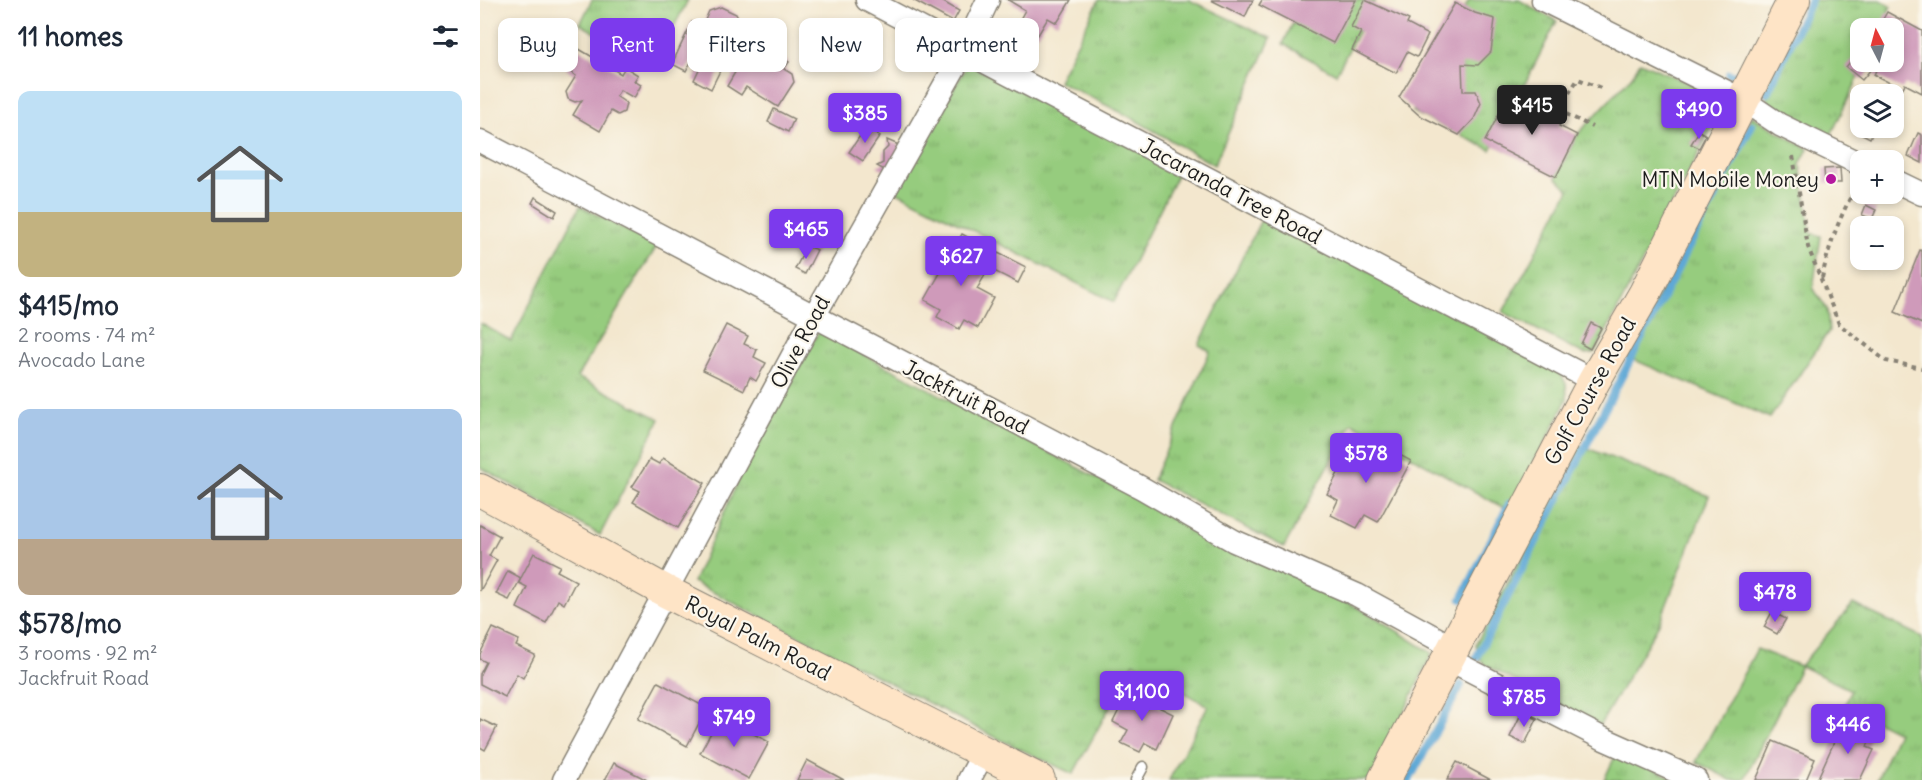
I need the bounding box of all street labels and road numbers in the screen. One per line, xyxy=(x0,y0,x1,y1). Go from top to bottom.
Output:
street label: Jacaranda Tree Road xyxy=(1136,132,1326,250)
street label: Olive Road xyxy=(764,291,836,393)
street label: Golf Course Road xyxy=(1538,312,1642,470)
street label: Jackfruit Road xyxy=(899,354,1033,440)
street label: Royal Palm Road xyxy=(681,590,835,686)

